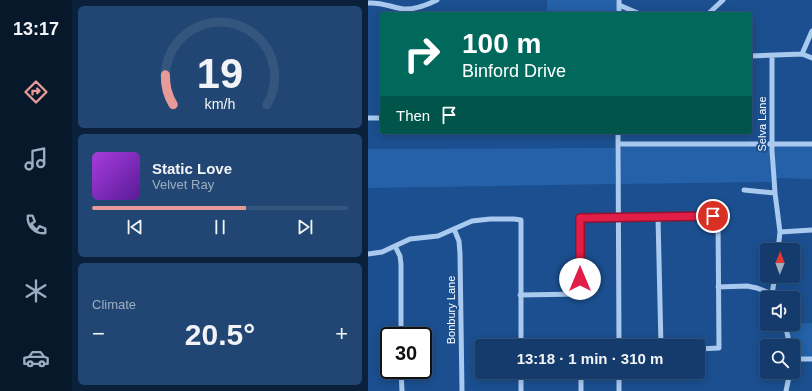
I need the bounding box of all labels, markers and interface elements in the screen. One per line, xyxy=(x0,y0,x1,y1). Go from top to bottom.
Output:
text: 13:17 xyxy=(13,19,59,39)
icon: right xyxy=(396,28,448,80)
text: 100 m xyxy=(462,28,541,59)
text: 19 xyxy=(197,50,243,97)
text: Binford Drive xyxy=(462,61,566,81)
icon: directions xyxy=(22,78,50,106)
text: km/h xyxy=(205,96,236,112)
street label: Selva Lane xyxy=(756,96,768,152)
icon: arrive xyxy=(438,104,460,126)
text: Then xyxy=(396,107,430,124)
icon: music xyxy=(22,145,50,173)
text: Static Love xyxy=(152,160,232,177)
text: Velvet Ray xyxy=(152,177,214,192)
pin xyxy=(696,199,730,233)
icon: arrive xyxy=(702,205,724,227)
icon: phone xyxy=(22,211,50,239)
icon: previous xyxy=(124,216,146,238)
icon: pause xyxy=(209,216,231,238)
icon: next xyxy=(294,216,316,238)
north arrow xyxy=(760,243,800,283)
map controls xyxy=(760,243,800,379)
position arrow xyxy=(559,258,601,300)
street label: Bonbury Lane xyxy=(445,276,457,344)
icon: climate xyxy=(22,277,50,305)
button: sound xyxy=(760,291,800,331)
text: Climate xyxy=(92,297,136,312)
text: 20.5° xyxy=(185,318,255,351)
text: − xyxy=(92,321,105,346)
text: + xyxy=(335,321,348,346)
speed limit sign: 30 xyxy=(380,327,432,379)
button: search xyxy=(760,339,800,379)
icon: car xyxy=(22,344,50,372)
text: 13:18 · 1 min · 310 m xyxy=(517,350,663,367)

